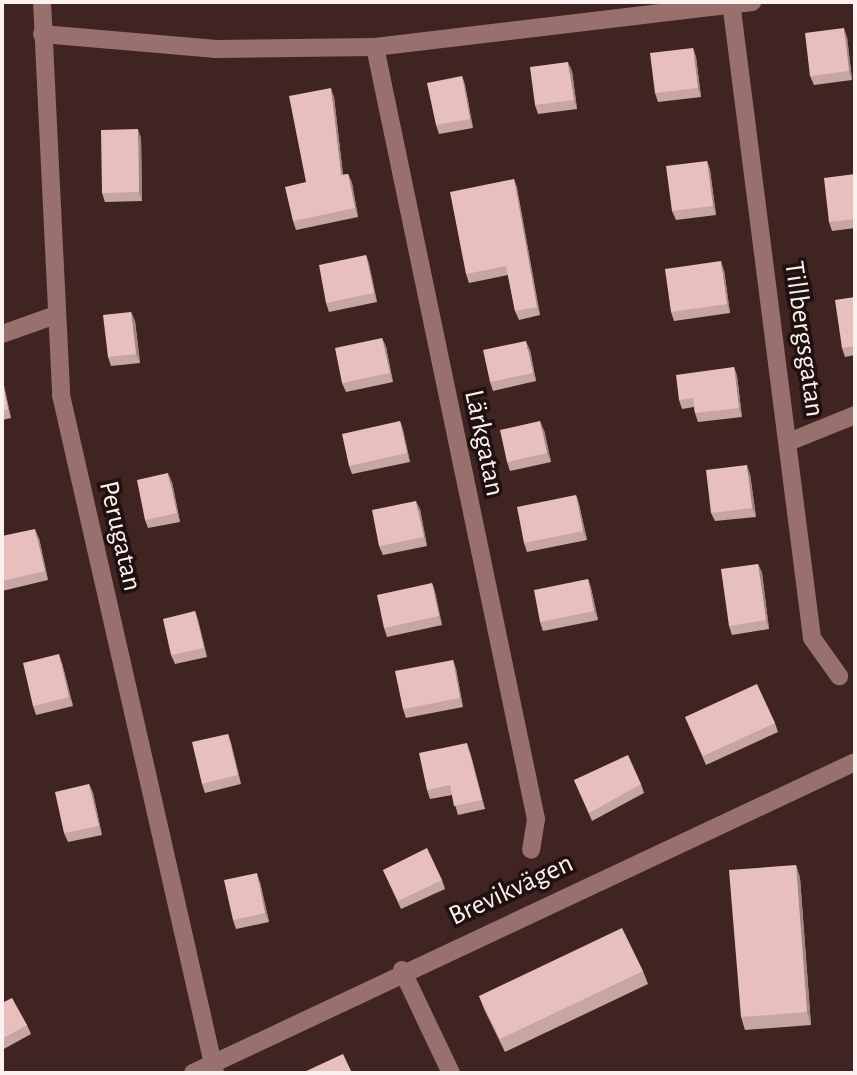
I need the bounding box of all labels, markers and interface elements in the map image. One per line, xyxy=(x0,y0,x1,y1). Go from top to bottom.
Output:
street label: Tillbergsgatan xyxy=(776,259,832,419)
street label: Lärkgatan xyxy=(456,387,512,499)
street label: Perugatan xyxy=(91,478,149,594)
street label: Brevikvägen xyxy=(443,847,579,933)

